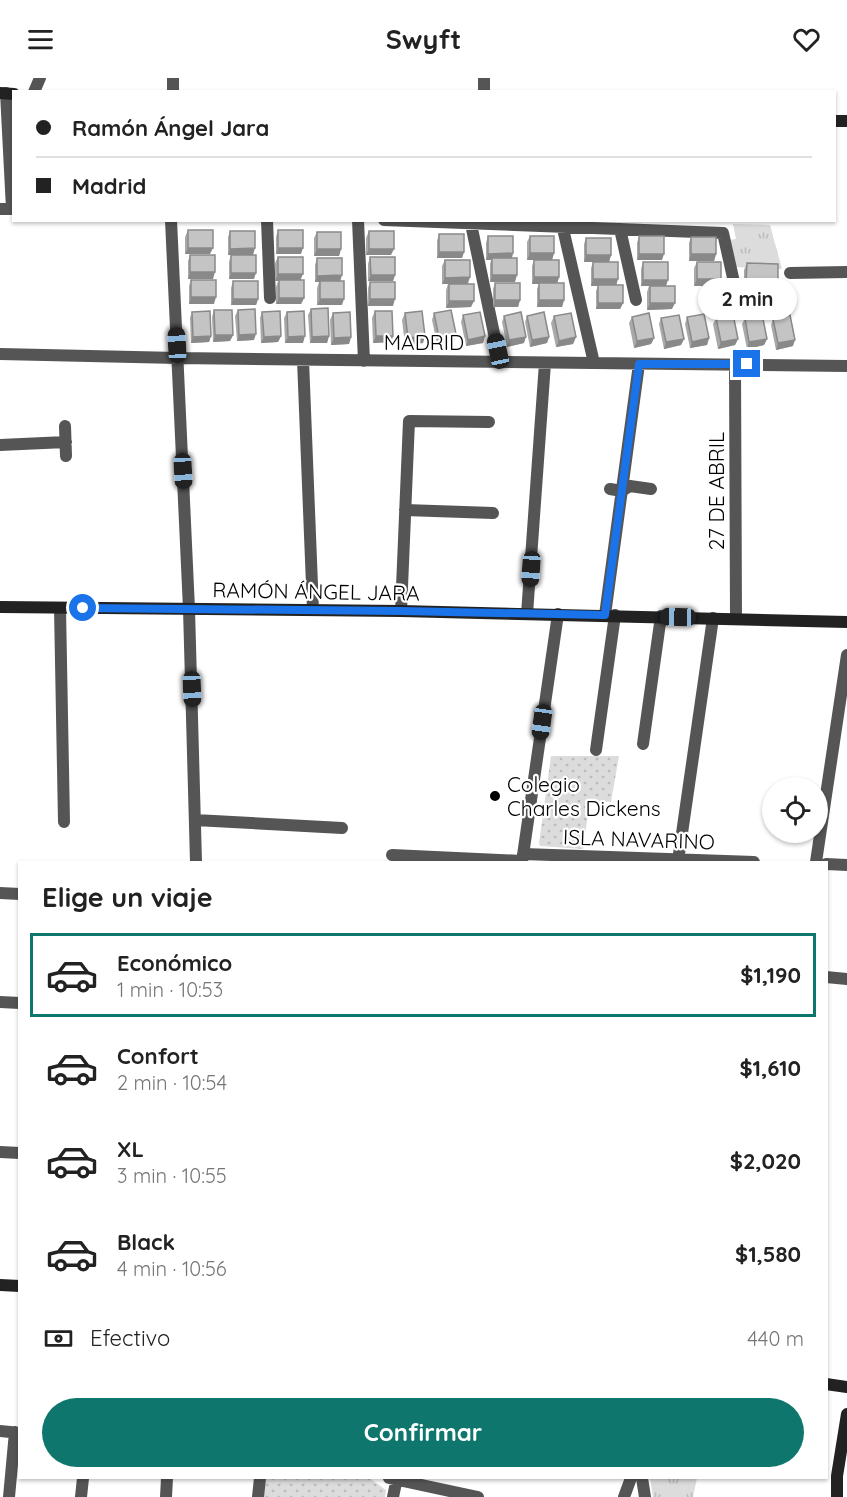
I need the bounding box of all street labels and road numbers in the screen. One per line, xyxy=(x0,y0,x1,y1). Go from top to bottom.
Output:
street label: MADRID xyxy=(384,329,464,355)
street label: 27 DE ABRIL xyxy=(703,432,729,550)
street label: RAMÓN ÁNGEL JARA xyxy=(212,576,420,606)
street label: ISLA NAVARINO xyxy=(563,823,715,855)

